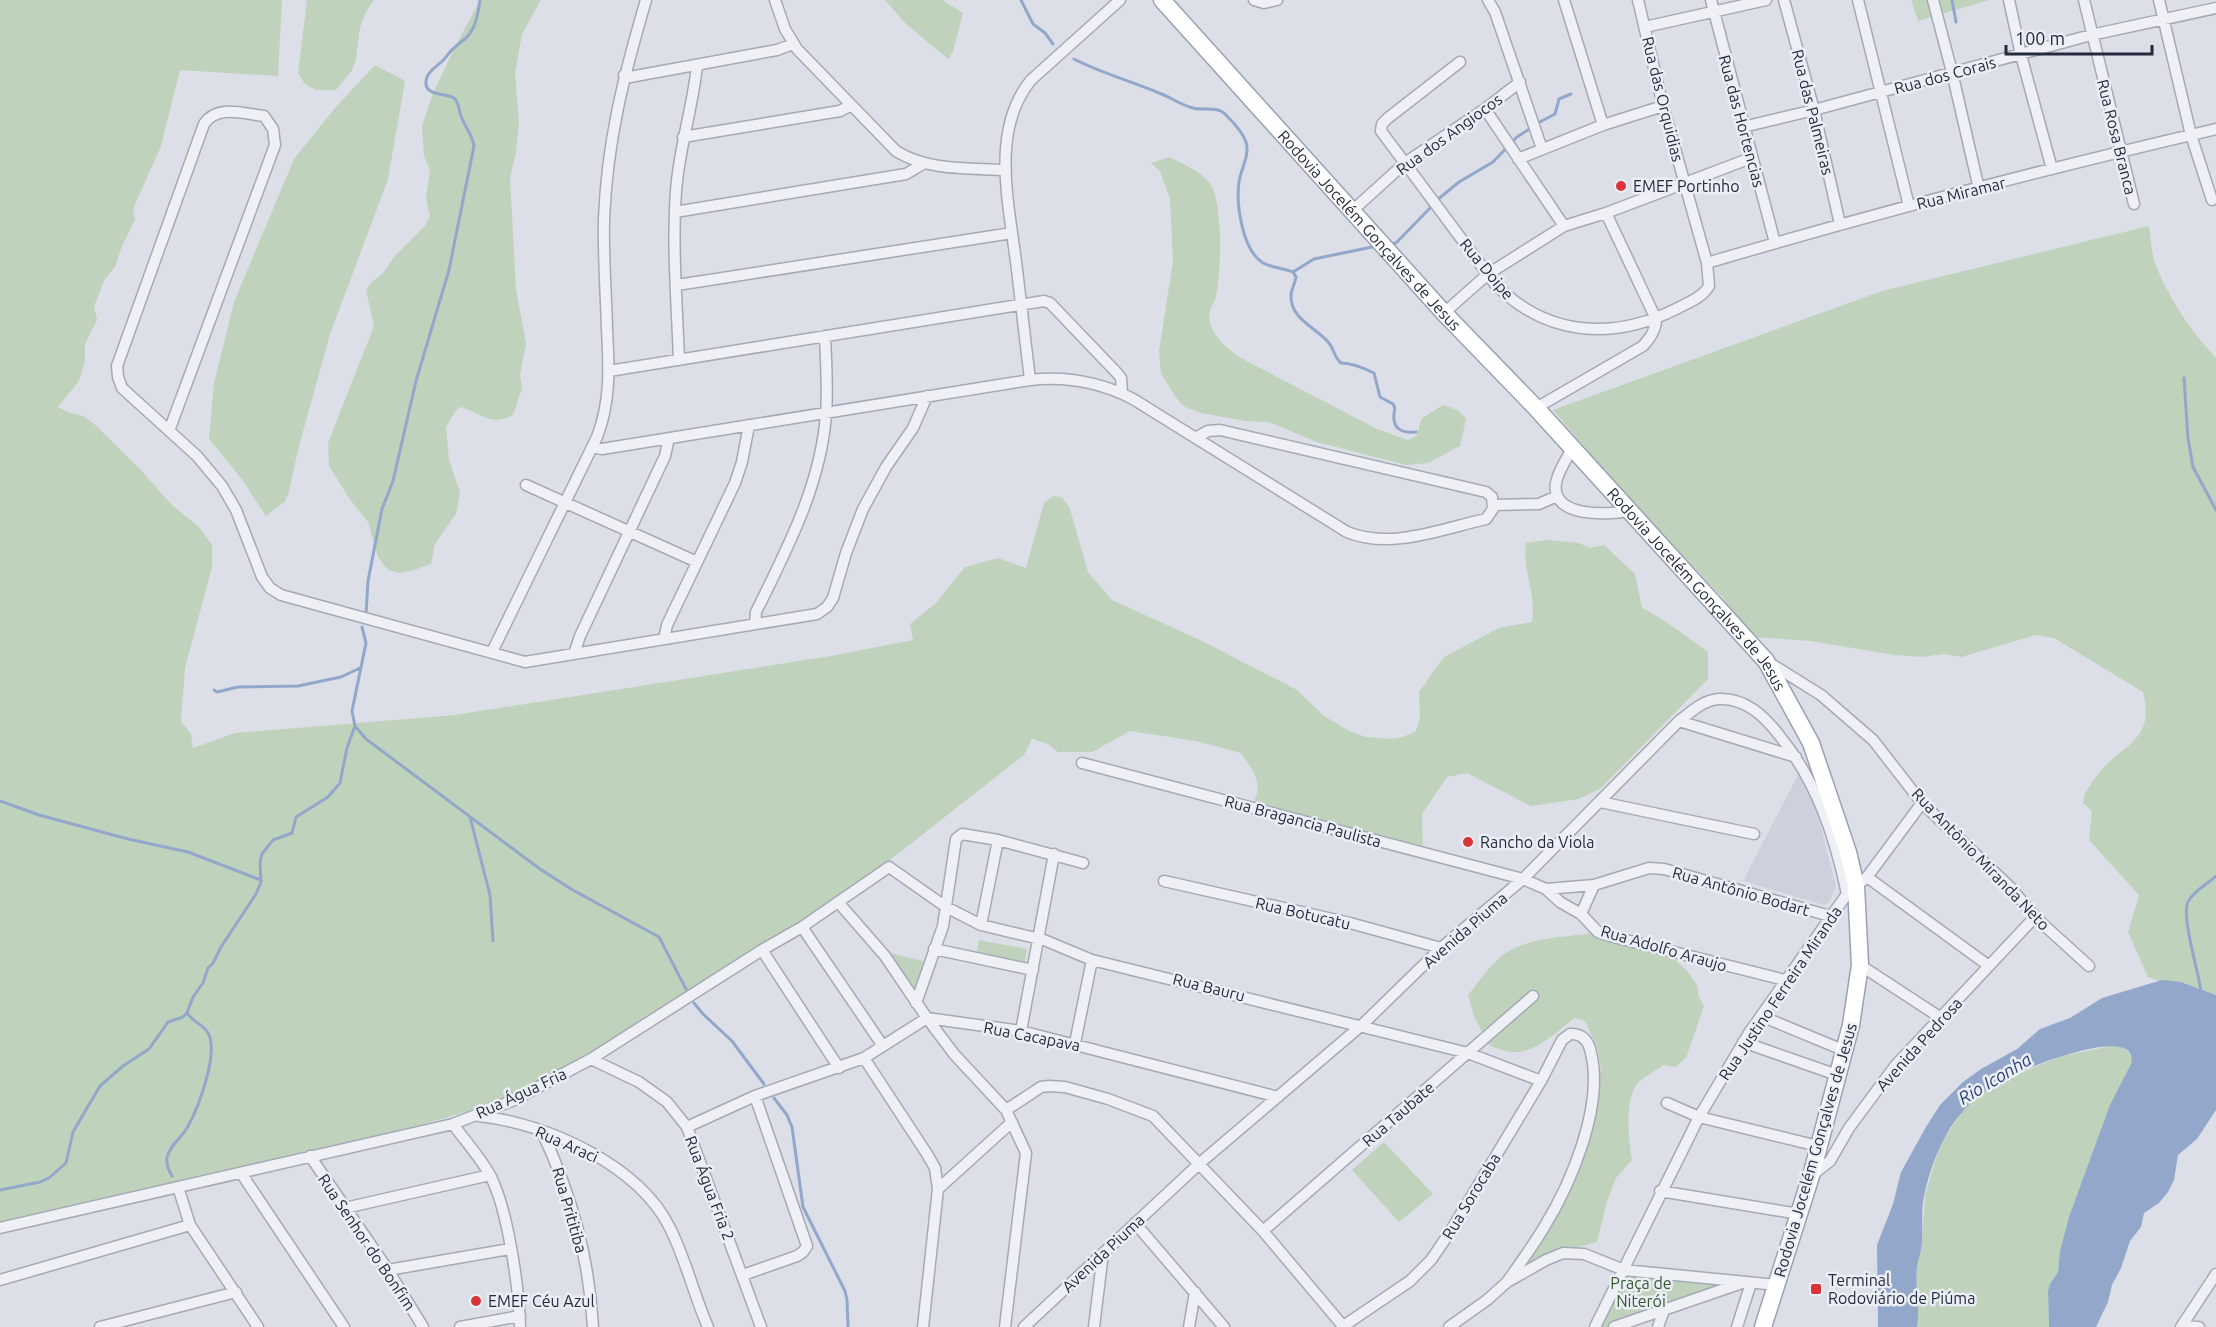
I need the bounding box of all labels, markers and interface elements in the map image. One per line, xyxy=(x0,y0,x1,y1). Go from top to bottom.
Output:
scale bar xyxy=(2006,18,2152,56)
text: 100 m xyxy=(2015,28,2065,48)
street label: Rua das Orquidias xyxy=(1639,35,1687,164)
street label: Rua das Palmeiras xyxy=(1789,47,1837,177)
street label: Rua das Hortencias xyxy=(1716,53,1768,189)
street label: Rua dos Corais xyxy=(1892,53,1998,97)
street label: Rua Rosa Branca xyxy=(2094,77,2140,197)
street label: Rua dos Angiocos xyxy=(1393,90,1505,178)
street label: Rodovia Jocelém Gonçalves de Jesus xyxy=(1275,126,1465,334)
street label: Rua Miramar xyxy=(1915,173,2007,213)
place label: EMEF Portinho xyxy=(1633,177,1740,195)
marker: EMEF Portinho xyxy=(1614,179,1628,193)
street label: Rua Doipe xyxy=(1456,235,1518,303)
street label: Rodovia Jocelém Gonçalves de Jesus xyxy=(1604,484,1789,694)
street label: Rua Antônio Miranda Neto xyxy=(1908,784,2054,934)
street label: Rua Bragancia Paulista xyxy=(1223,791,1383,851)
place label: Rancho da Viola xyxy=(1480,833,1595,851)
marker: Rancho da Viola xyxy=(1461,835,1475,849)
street label: Rua Antônio Bodart xyxy=(1670,863,1812,919)
street label: Avenida Piuma xyxy=(1419,889,1511,971)
street label: Rua Botucatu xyxy=(1254,893,1352,933)
street label: Rua Justino Ferreira Miranda xyxy=(1715,903,1845,1083)
street label: Rua Adolfo Araujo xyxy=(1599,921,1729,975)
street label: Rua Bauru xyxy=(1171,969,1247,1005)
street label: Avenida Pedrosa xyxy=(1872,994,1966,1094)
street label: Rua Cacapava xyxy=(982,1018,1082,1054)
street label: Rodovia Jocelém Gonçalves de Jesus xyxy=(1770,1021,1860,1279)
water label: Rio Iconha xyxy=(1954,1048,2035,1108)
street label: Rua Água Fria xyxy=(472,1062,569,1122)
street label: Rua Taubate xyxy=(1358,1078,1438,1150)
street label: Rua Araci xyxy=(533,1122,601,1166)
street label: Rua Água Fria 2 xyxy=(682,1132,740,1243)
street label: Rua Sorocaba xyxy=(1438,1150,1504,1242)
street label: Rua Prititiba xyxy=(549,1165,591,1255)
street label: Rua Senhor do Bonfim xyxy=(315,1170,419,1314)
street label: Avenida Piuma xyxy=(1058,1210,1148,1296)
place label: Terminal Rodoviário de Piúma xyxy=(1828,1271,1975,1307)
park label: Praça de Niterói xyxy=(1610,1274,1672,1310)
marker: Terminal Rodoviário de Piúma xyxy=(1809,1282,1823,1296)
place label: EMEF Céu Azul xyxy=(488,1292,595,1310)
marker: EMEF Céu Azul xyxy=(469,1294,483,1308)

